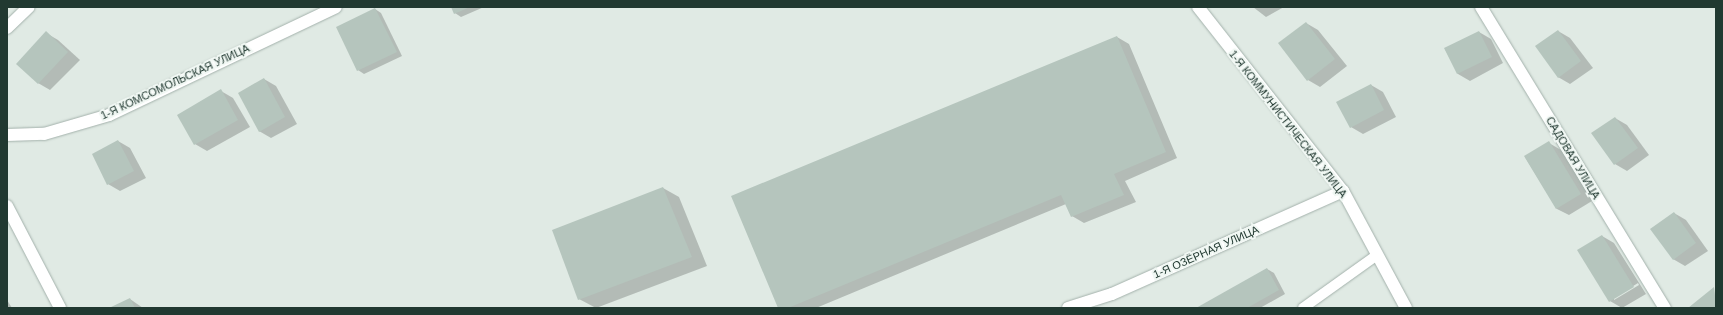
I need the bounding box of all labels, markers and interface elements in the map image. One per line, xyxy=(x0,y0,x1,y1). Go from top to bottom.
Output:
street label: 1-Я КОМСОМОЛЬСКАЯ УЛИЦА xyxy=(98,42,252,122)
street label: 1-Я КОММУНИСТИЧЕСКАЯ УЛИЦА xyxy=(1226,48,1350,200)
street label: САДОВАЯ УЛИЦА xyxy=(1543,114,1603,202)
street label: 1-Я ОЗЁРНАЯ УЛИЦА xyxy=(1151,223,1261,281)

